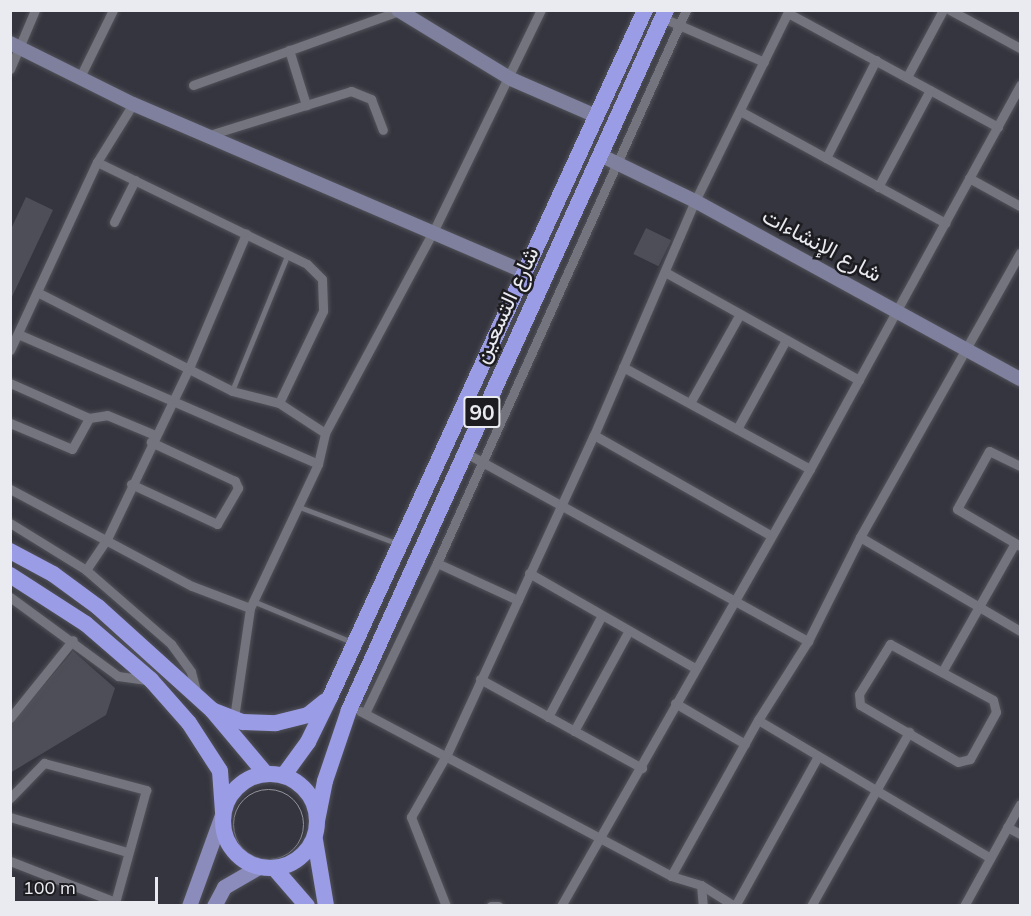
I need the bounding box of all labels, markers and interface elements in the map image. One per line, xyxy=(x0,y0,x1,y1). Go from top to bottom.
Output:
street label: شارع الإنشاءات xyxy=(758,202,886,288)
street label: شارع التسعين xyxy=(468,243,544,367)
road number: 90 xyxy=(462,394,502,430)
scale bar xyxy=(15,865,160,903)
text: 100 m xyxy=(23,876,76,899)

